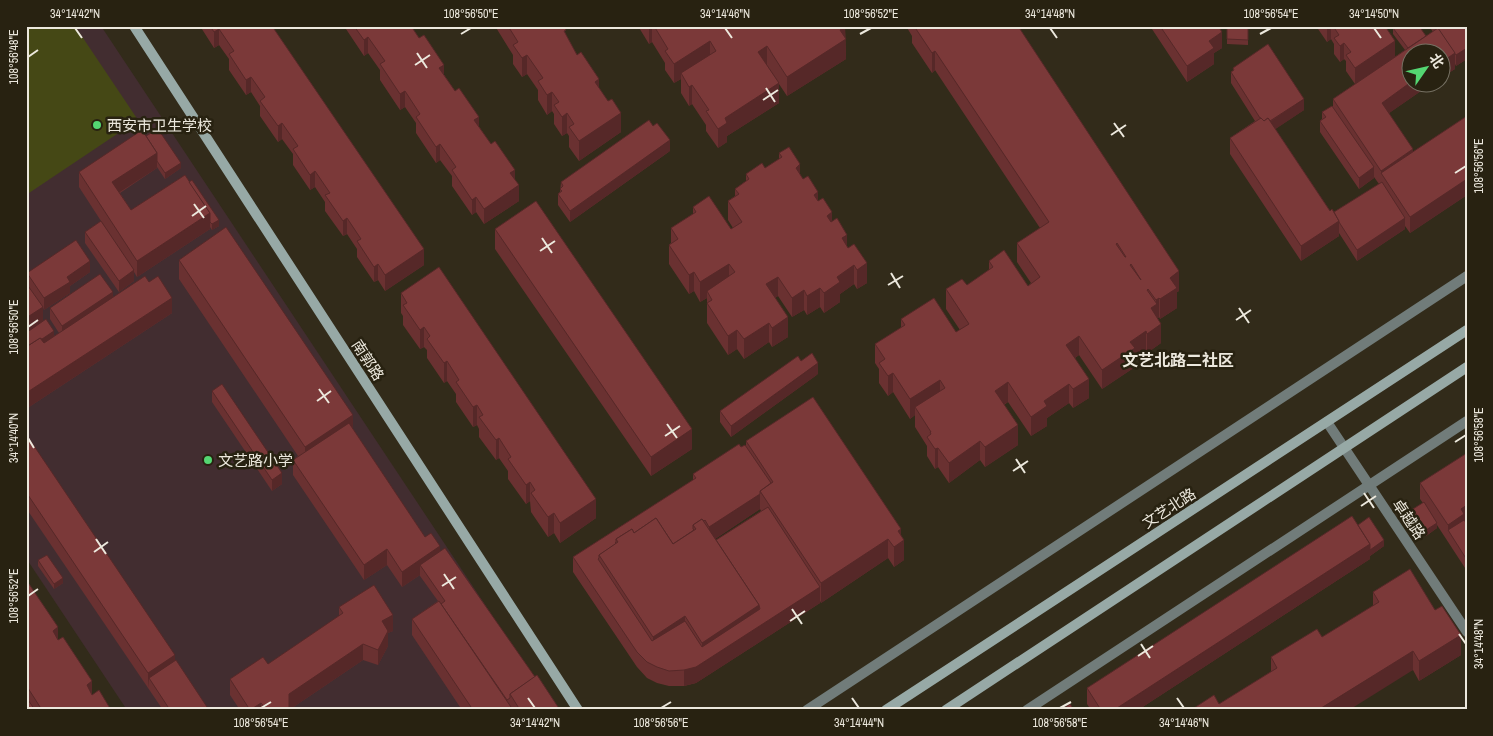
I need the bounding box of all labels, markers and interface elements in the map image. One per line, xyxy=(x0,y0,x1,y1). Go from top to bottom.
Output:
text: 34°14'42"N xyxy=(50,6,100,22)
text: 108°56'50"E xyxy=(443,6,499,22)
text: 34°14'46"N xyxy=(700,6,750,22)
text: 108°56'52"E xyxy=(843,6,899,22)
text: 34°14'48"N xyxy=(1025,6,1075,22)
text: 108°56'54"E xyxy=(1243,6,1299,22)
text: 34°14'50"N xyxy=(1349,6,1399,22)
text: 108°56'48"E xyxy=(6,29,22,85)
north arrow xyxy=(1400,42,1450,92)
text: 北 xyxy=(1425,50,1448,72)
place label: 西安市卫生学校 xyxy=(107,115,212,136)
marker: 西安市卫生学校 xyxy=(91,119,103,131)
text: 108°56'56"E xyxy=(1471,138,1487,194)
text: 108°56'50"E xyxy=(6,299,22,355)
street label: 南郭路 xyxy=(347,335,389,385)
district label: 文艺北路二社区 xyxy=(1122,349,1234,371)
text: 108°56'58"E xyxy=(1471,407,1487,463)
text: 34°14'40"N xyxy=(6,413,22,463)
place label: 文艺路小学 xyxy=(218,450,293,471)
marker: 文艺路小学 xyxy=(202,454,214,466)
street label: 文艺北路 xyxy=(1138,483,1200,533)
street label: 卓越路 xyxy=(1388,494,1430,544)
text: 108°56'52"E xyxy=(6,568,22,624)
text: 34°14'48"N xyxy=(1471,619,1487,669)
text: 108°56'54"E xyxy=(233,715,289,731)
text: 34°14'42"N xyxy=(510,715,560,731)
text: 108°56'56"E xyxy=(633,715,689,731)
text: 34°14'44"N xyxy=(834,715,884,731)
text: 108°56'58"E xyxy=(1032,715,1088,731)
text: 34°14'46"N xyxy=(1159,715,1209,731)

